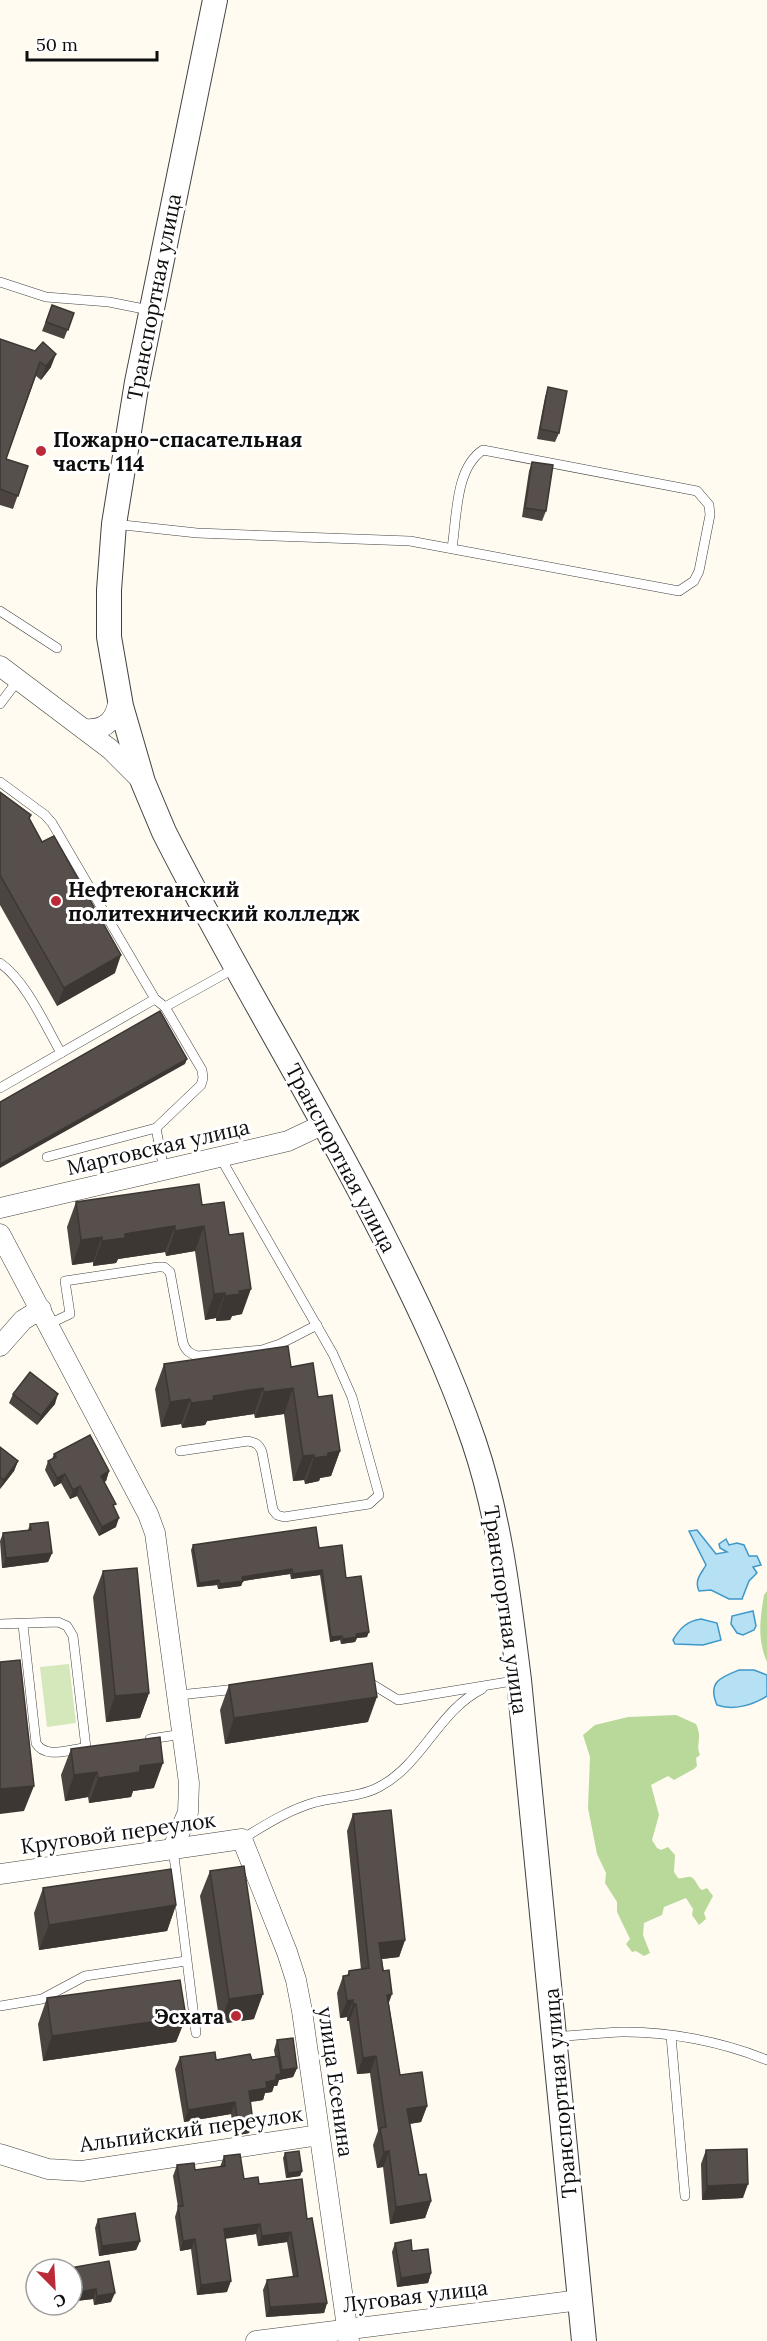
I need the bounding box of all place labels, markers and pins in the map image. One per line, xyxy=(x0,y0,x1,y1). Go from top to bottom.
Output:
place label: Пожарно-спасательная часть 114 xyxy=(53,426,302,477)
marker: Пожарно-спасательная часть 114 xyxy=(34,444,48,458)
place label: Нефтеюганский политехнический колледж xyxy=(68,876,360,927)
marker: Нефтеюганский политехнический колледж xyxy=(49,894,63,908)
place label: Эсхата xyxy=(154,2003,224,2030)
marker: Эсхата xyxy=(229,2009,243,2023)

